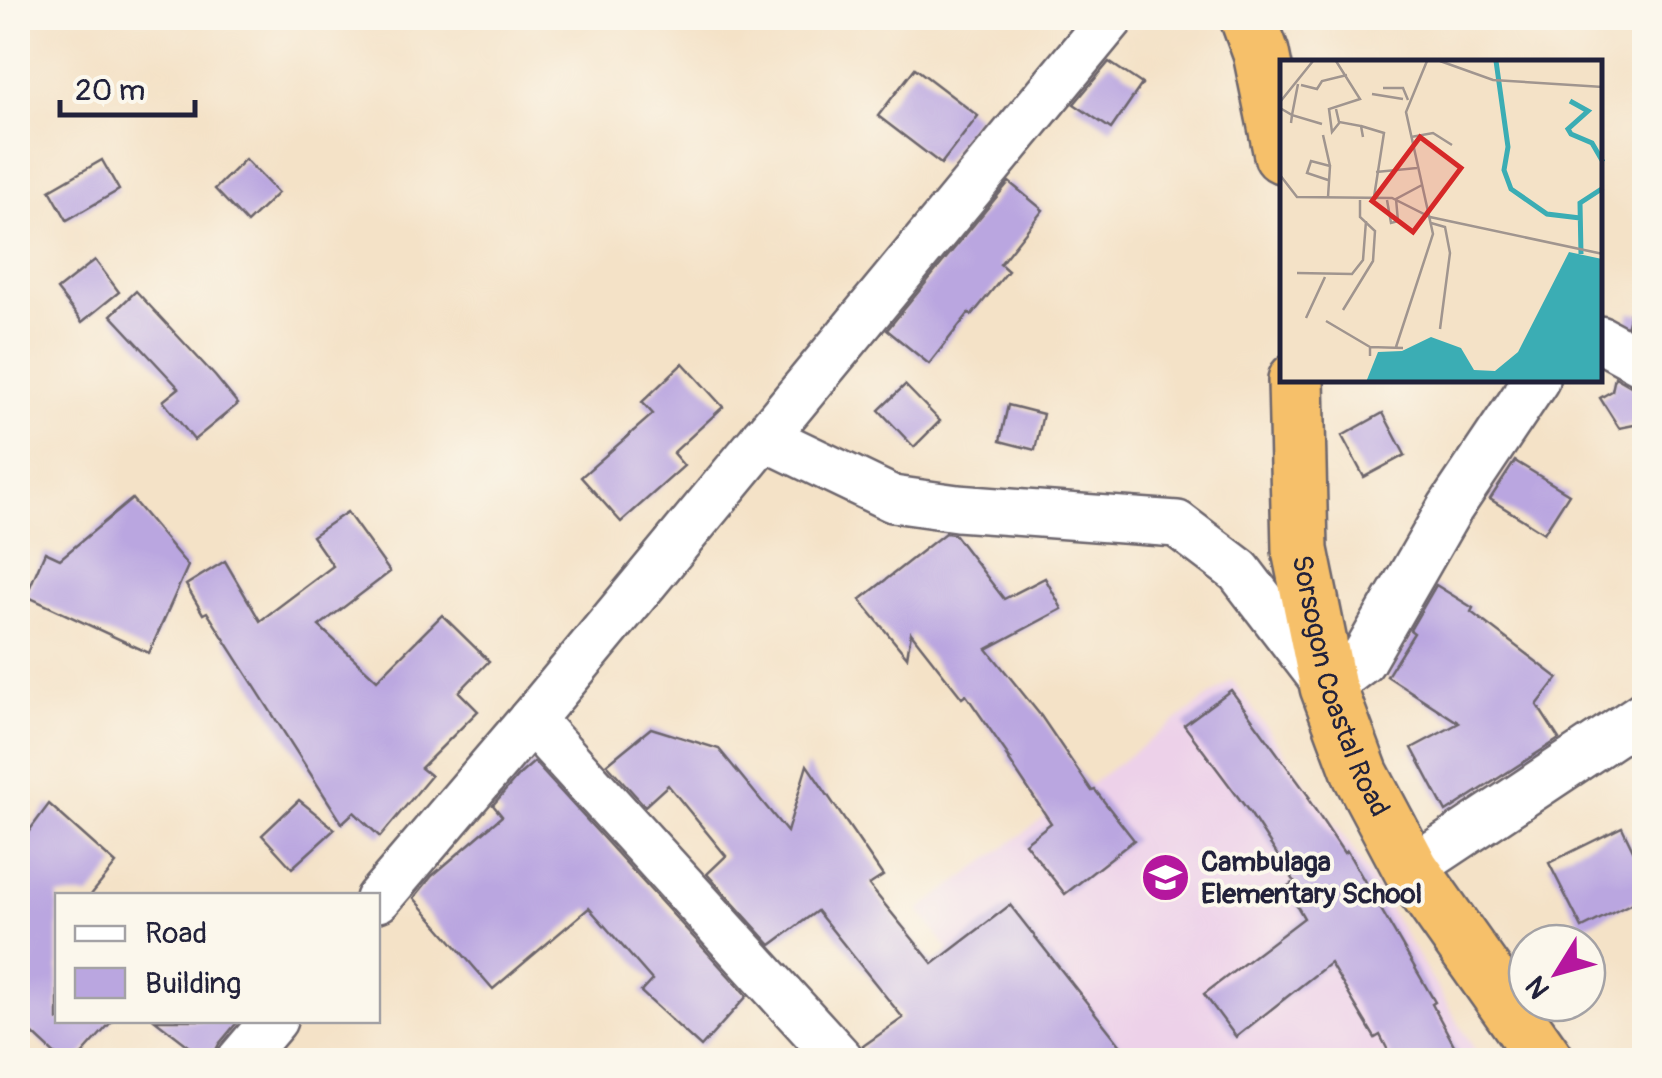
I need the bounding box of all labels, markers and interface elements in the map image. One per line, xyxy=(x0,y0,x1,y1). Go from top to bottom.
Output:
scale bar xyxy=(60,55,195,117)
inset map xyxy=(1280,60,1602,382)
text: 20 m xyxy=(75,72,145,109)
street label: Sorsogon Coastal Road xyxy=(1284,552,1397,823)
place label: Cambulaga Elementary School xyxy=(1201,845,1422,912)
school or university icon: Cambulaga Elementary School xyxy=(1140,852,1192,904)
legend xyxy=(55,893,380,1023)
text: Road xyxy=(145,915,207,952)
north arrow xyxy=(1507,923,1607,1023)
text: Building xyxy=(145,965,241,1002)
text: N xyxy=(1519,969,1558,1005)

